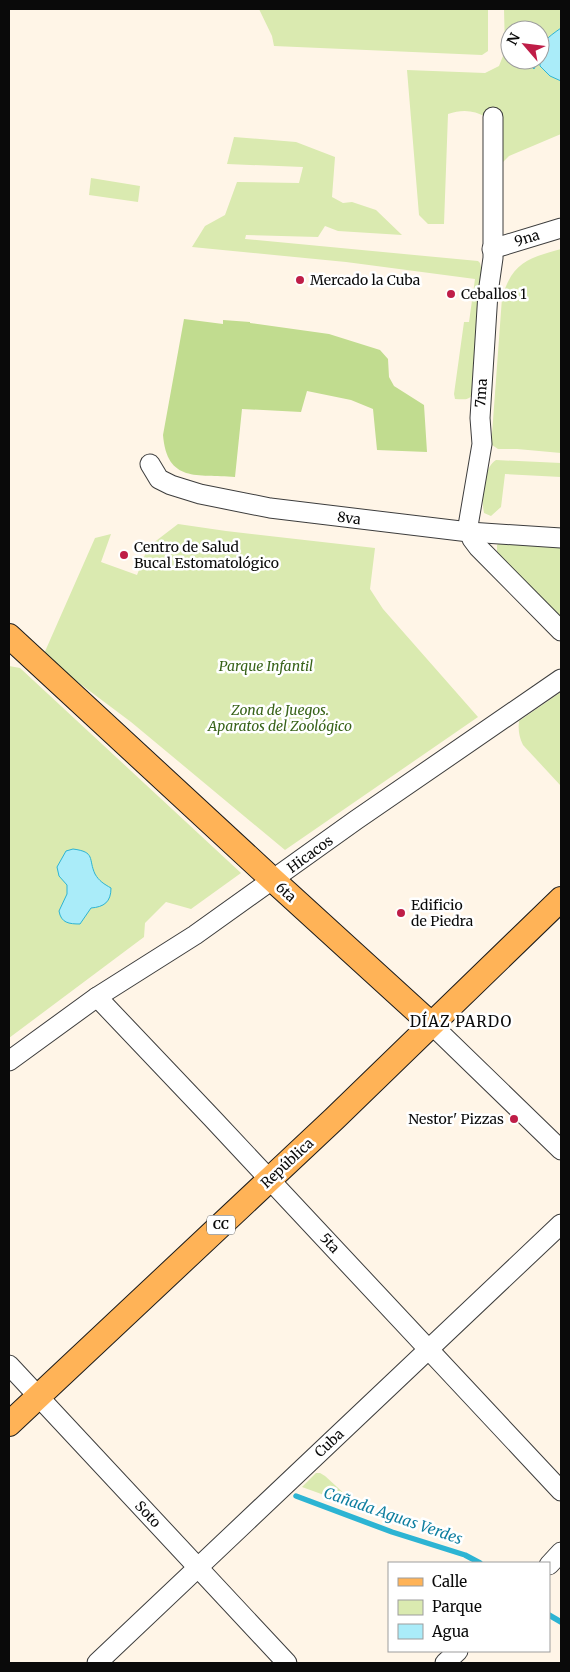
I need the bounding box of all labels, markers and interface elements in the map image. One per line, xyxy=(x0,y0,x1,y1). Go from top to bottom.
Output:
north arrow xyxy=(500,20,550,70)
text: N xyxy=(503,30,524,48)
street label: 9na xyxy=(512,226,542,250)
place label: Mercado la Cuba xyxy=(310,271,421,289)
marker: Mercado la Cuba xyxy=(294,274,306,286)
place label: Ceballos 1 xyxy=(461,285,527,303)
marker: Ceballos 1 xyxy=(445,288,457,300)
street label: 7ma xyxy=(471,377,491,408)
street label: 8va xyxy=(336,508,362,528)
place label: Centro de Salud Bucal Estomatológico xyxy=(134,538,279,572)
marker: Centro de Salud Bucal Estomatológico xyxy=(118,549,130,561)
park label: Parque Infantil xyxy=(219,657,313,675)
park label: Zona de Juegos. Aparatos del Zoológico xyxy=(207,701,352,735)
street label: Hicacos xyxy=(284,831,337,877)
street label: 6ta xyxy=(272,878,300,906)
place label: Edificio de Piedra xyxy=(411,896,474,930)
marker: Edificio de Piedra xyxy=(395,907,407,919)
district label: DÍAZ PARDO xyxy=(410,1011,512,1031)
place label: Nestor' Pizzas xyxy=(408,1110,504,1128)
marker: Nestor' Pizzas xyxy=(508,1113,520,1125)
street label: República xyxy=(257,1134,318,1192)
road number: CC xyxy=(207,1216,235,1234)
street label: 5ta xyxy=(316,1229,344,1257)
street label: Cuba xyxy=(311,1425,348,1461)
water label: Cañada Aguas Verdes xyxy=(321,1483,465,1548)
street label: Soto xyxy=(131,1497,165,1531)
legend xyxy=(388,1562,550,1652)
text: Calle xyxy=(432,1572,467,1591)
text: Parque xyxy=(432,1597,482,1616)
text: Agua xyxy=(431,1622,469,1641)

